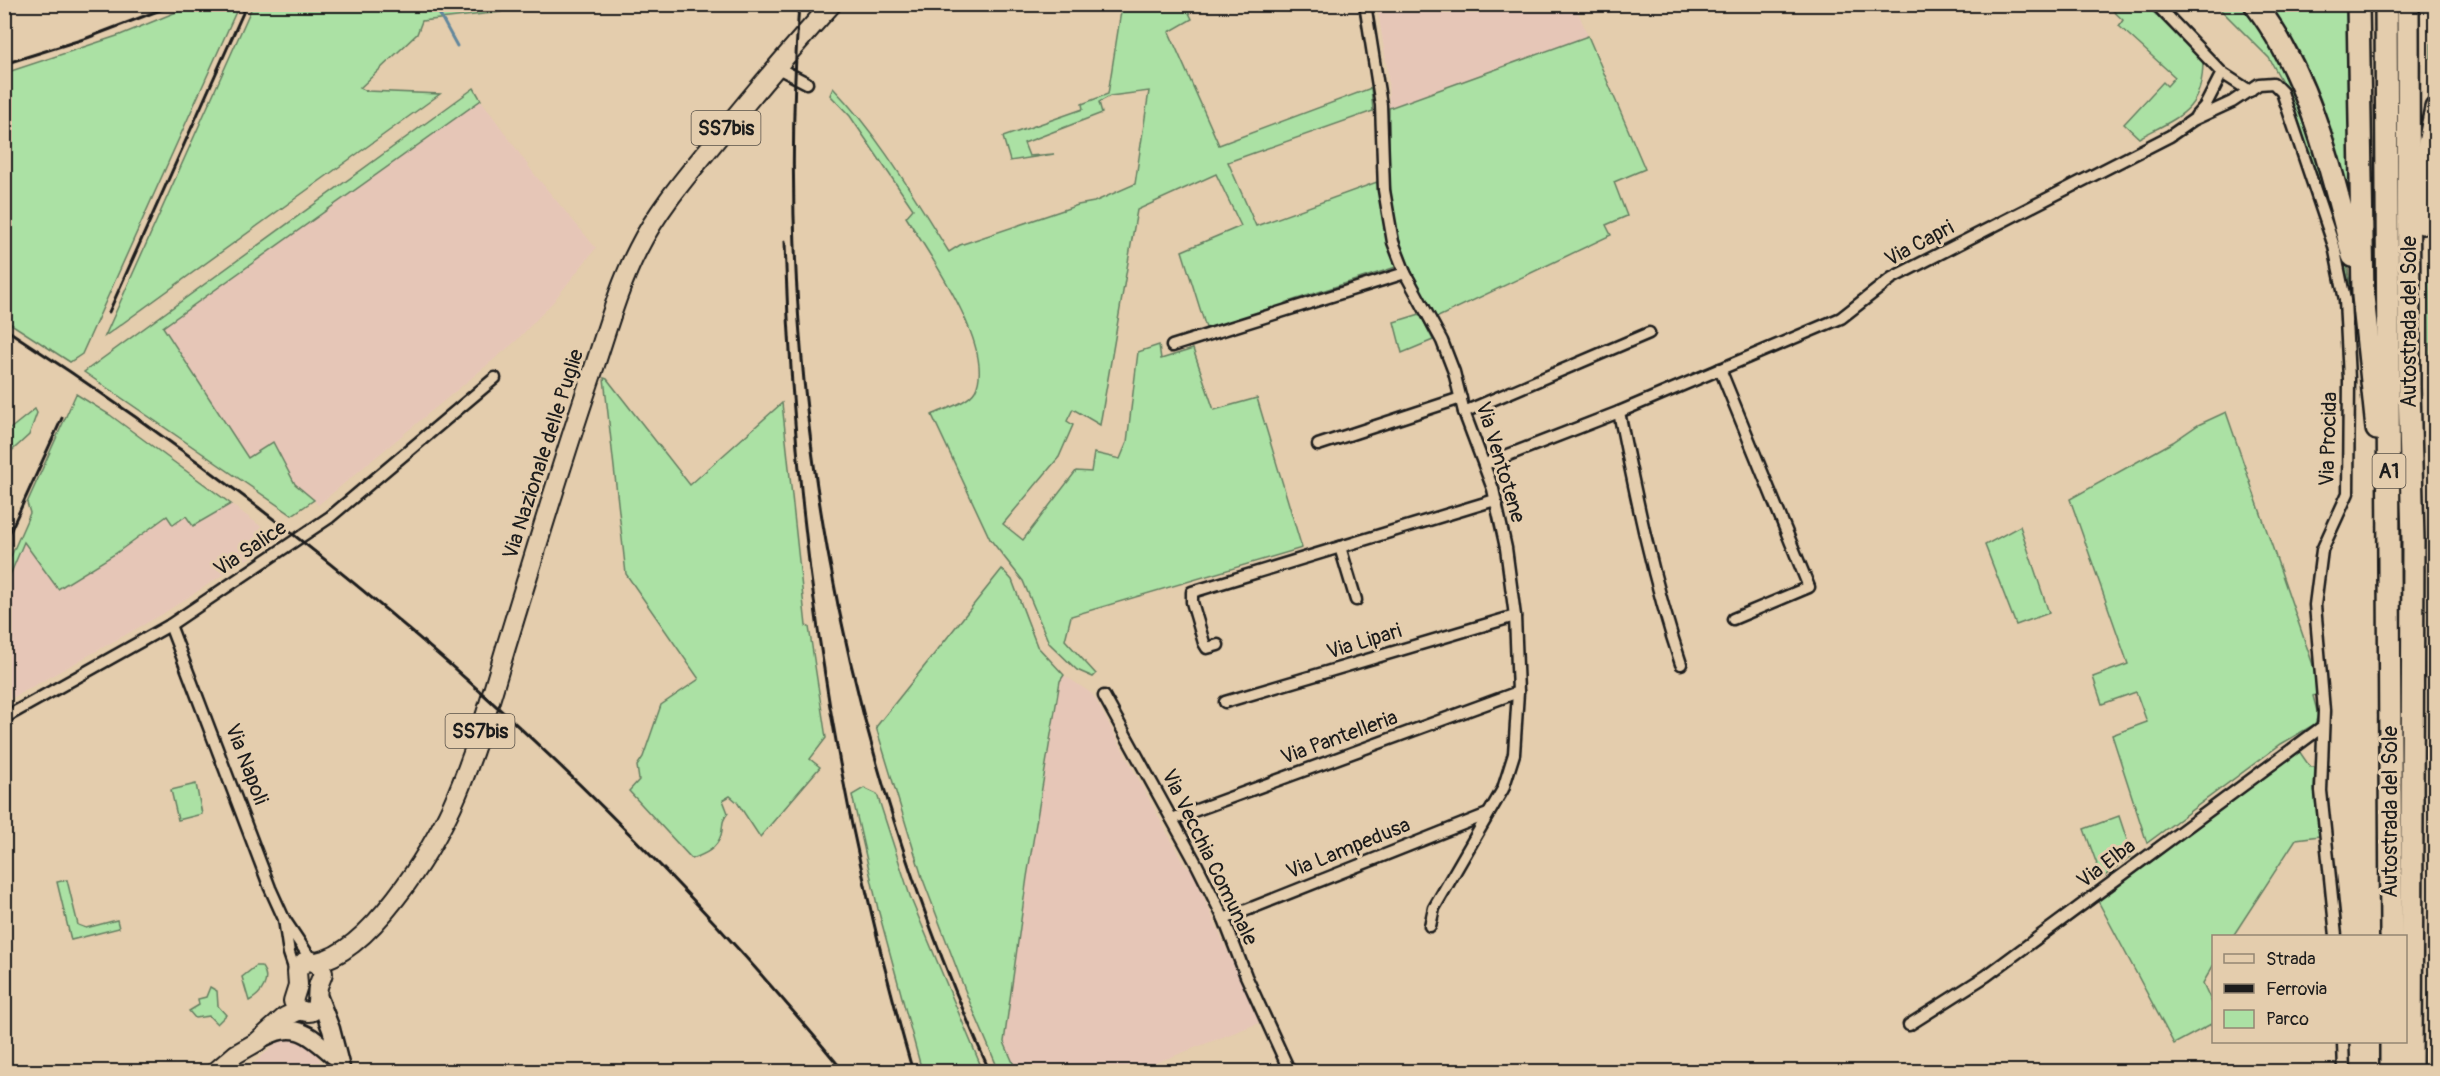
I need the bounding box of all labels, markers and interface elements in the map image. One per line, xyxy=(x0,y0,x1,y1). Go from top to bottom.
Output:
road number: SS7bis xyxy=(692,111,760,145)
street label: Via Capri xyxy=(1880,214,1959,273)
street label: Autostrada del Sole xyxy=(2396,235,2423,408)
street label: Via Nazionale delle Puglie xyxy=(497,345,590,563)
street label: Via Procida xyxy=(2313,391,2344,487)
street label: Via Ventotene xyxy=(1469,398,1532,527)
road number: A1 xyxy=(2372,454,2406,488)
street label: Via Salice xyxy=(209,514,293,583)
street label: Via Lipari xyxy=(1323,617,1405,666)
street label: Via Pantelleria xyxy=(1277,704,1401,771)
road number: SS7bis xyxy=(446,714,514,748)
street label: Via Napoli xyxy=(219,720,274,809)
street label: Autostrada del Sole xyxy=(2377,725,2404,898)
street label: Via Vecchia Comunale xyxy=(1155,765,1264,950)
street label: Via Lampedusa xyxy=(1282,811,1414,886)
street label: Via Elba xyxy=(2072,833,2141,894)
legend xyxy=(2212,935,2407,1043)
text: Strada xyxy=(2266,948,2316,971)
text: Ferrovia xyxy=(2266,978,2327,1001)
text: Parco xyxy=(2266,1008,2309,1031)

